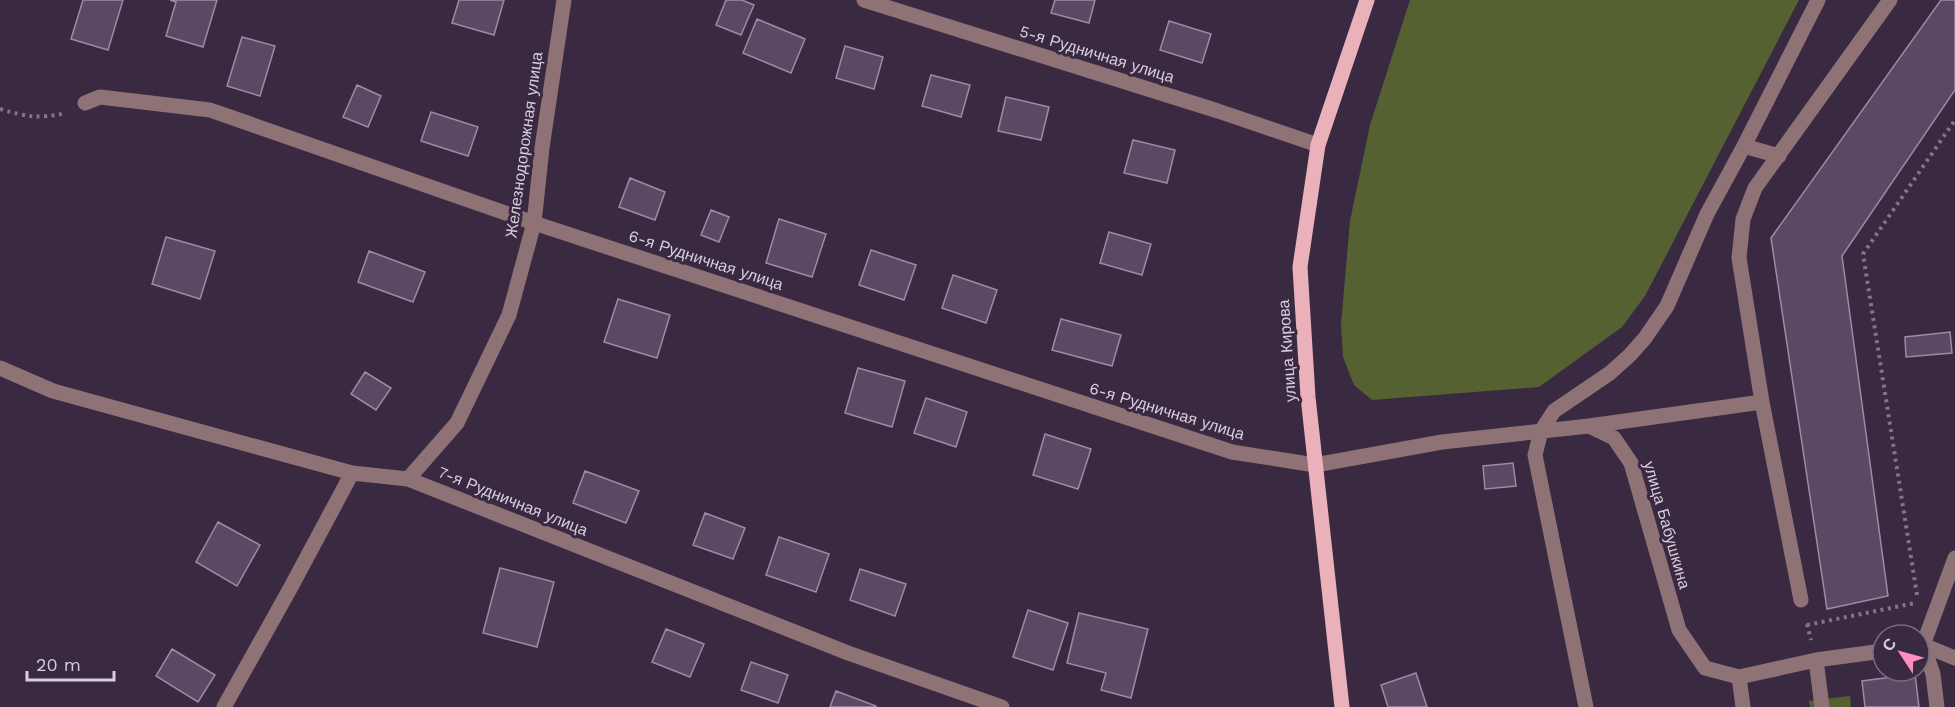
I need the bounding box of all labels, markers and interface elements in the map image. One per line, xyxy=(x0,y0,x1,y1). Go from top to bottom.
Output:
street label: 5-я Рудничная улица xyxy=(1017,21,1177,87)
street label: Железнодорожная улица xyxy=(502,51,546,239)
street label: 6-я Рудничная улица xyxy=(626,226,786,294)
street label: улица Кирова xyxy=(1274,299,1300,403)
street label: 6-я Рудничная улица xyxy=(1087,378,1247,444)
street label: улица Бабушкина xyxy=(1640,459,1694,591)
street label: 7-я Рудничная улица xyxy=(435,462,591,540)
north arrow xyxy=(1871,623,1931,683)
text: С xyxy=(1878,634,1901,655)
scale bar xyxy=(27,644,114,682)
text: 20 m xyxy=(36,654,81,675)

